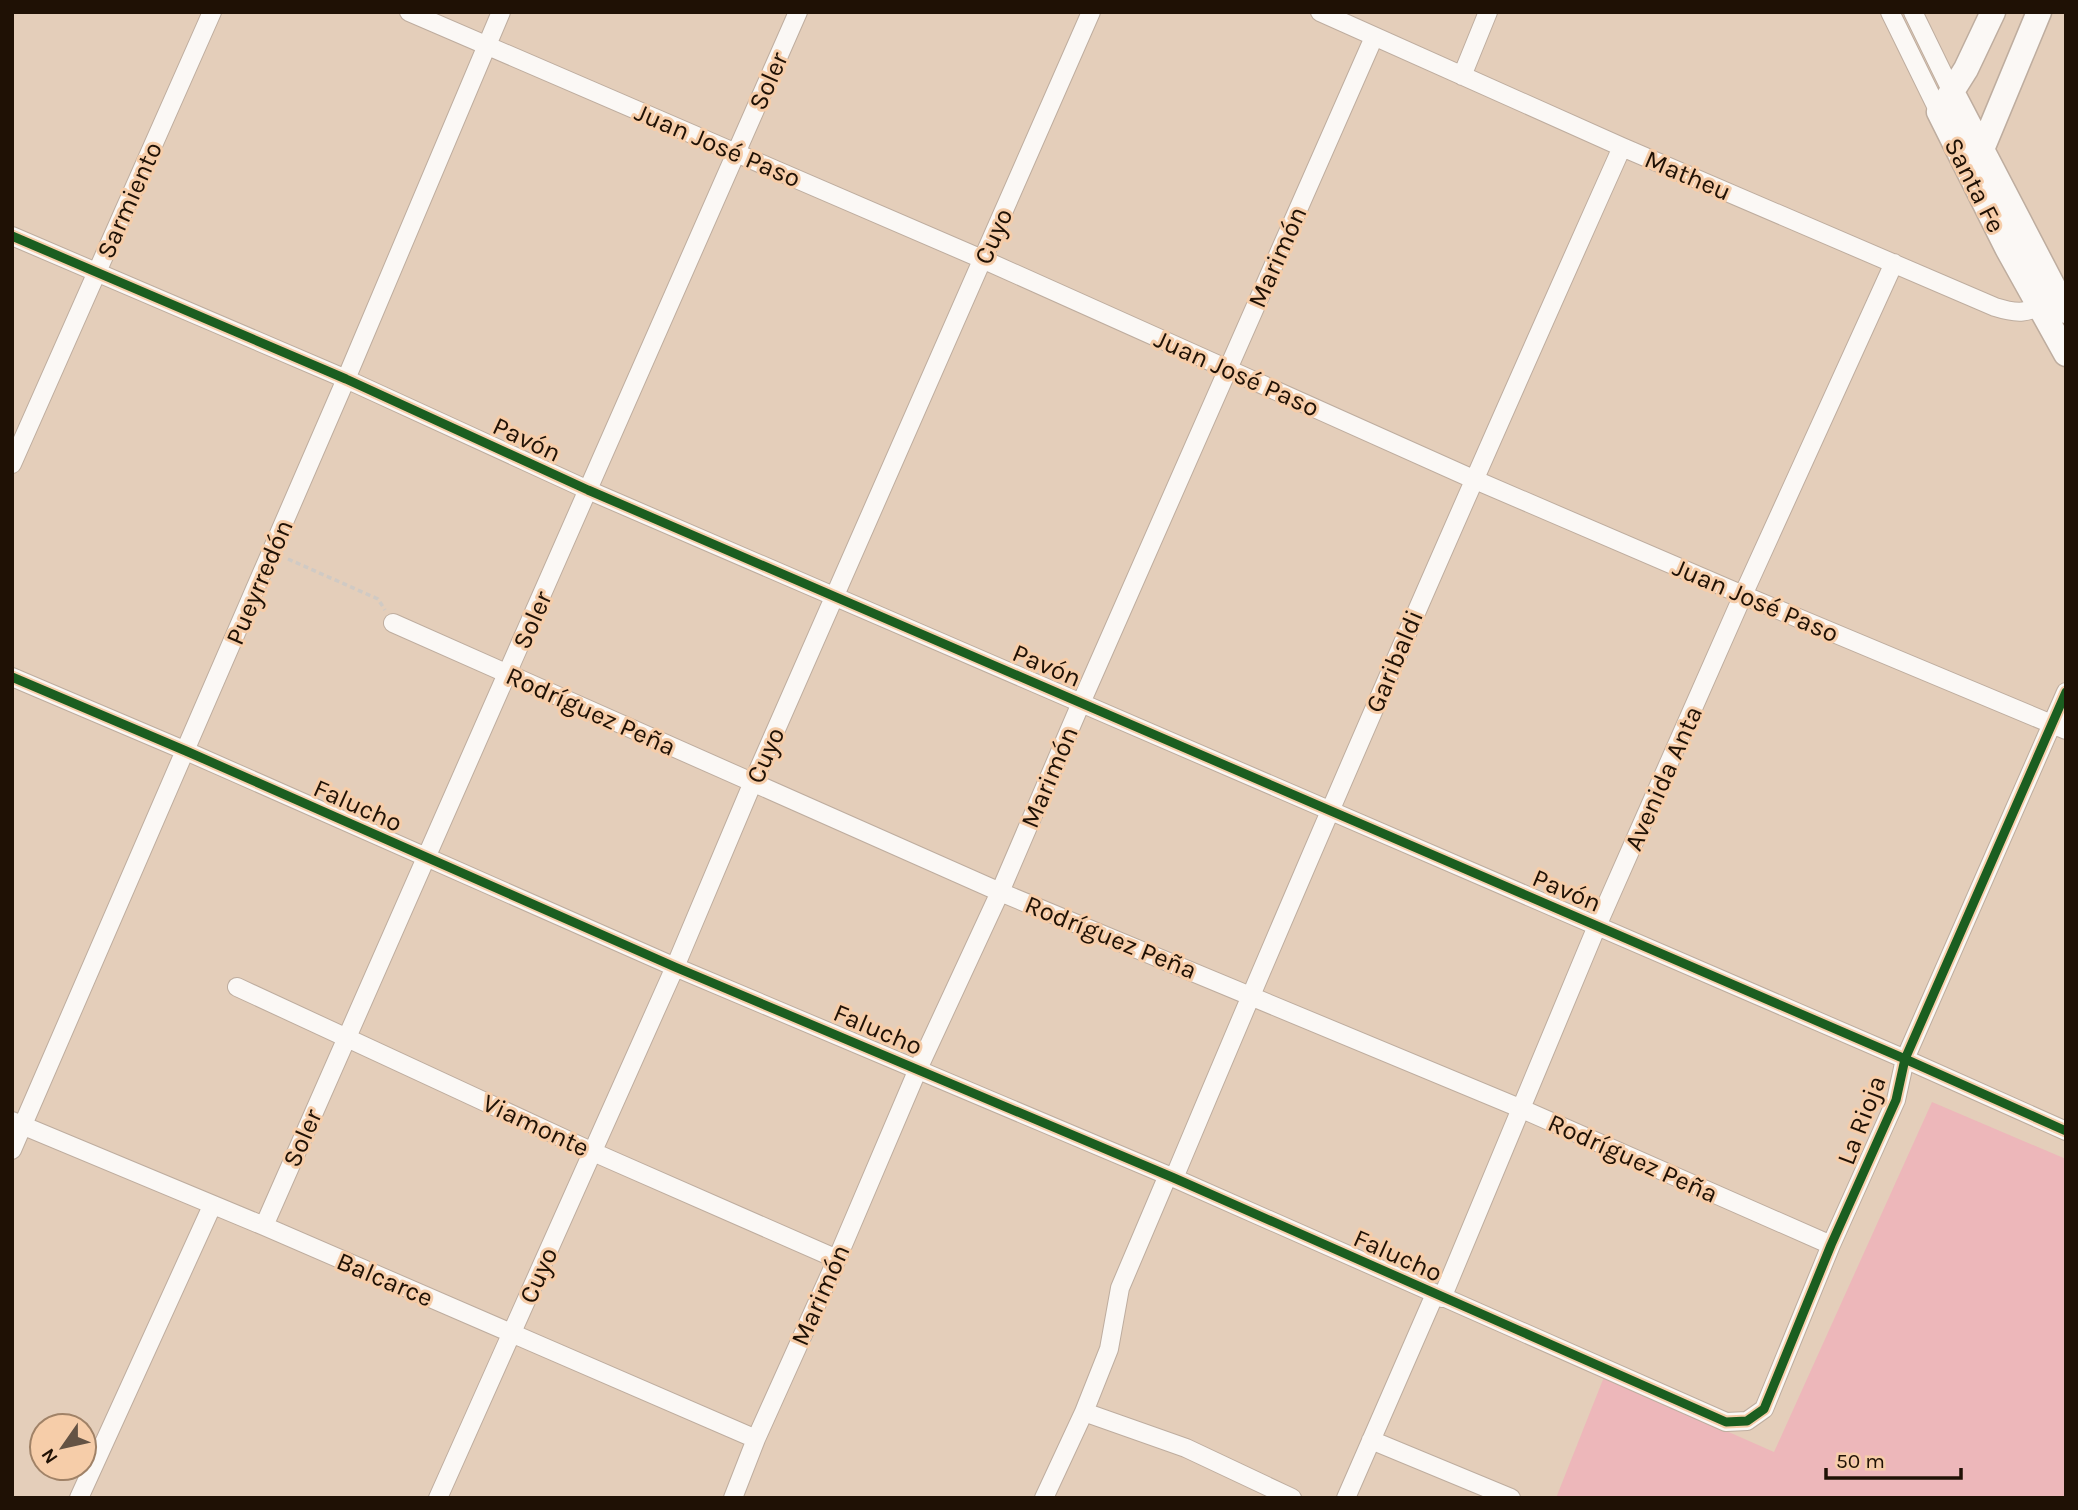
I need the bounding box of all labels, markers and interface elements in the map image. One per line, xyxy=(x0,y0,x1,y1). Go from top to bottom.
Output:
street label: Soler xyxy=(742,47,795,115)
street label: Juan José Paso xyxy=(630,97,805,194)
street label: Santa Fe xyxy=(1938,133,2012,238)
street label: Sarmiento xyxy=(90,137,169,263)
street label: Matheu xyxy=(1640,143,1736,207)
street label: Marimón xyxy=(1241,202,1314,313)
street label: Cuyo xyxy=(968,203,1019,269)
street label: Juan José Paso xyxy=(1150,323,1324,424)
street label: Pavón xyxy=(488,410,566,469)
street label: Pueyrredón xyxy=(219,515,300,649)
street label: Juan José Paso xyxy=(1668,552,1843,649)
street label: Soler xyxy=(506,586,559,654)
street label: Garibaldi xyxy=(1359,605,1430,717)
street label: Pavón xyxy=(1008,637,1086,694)
street label: Rodríguez Peña xyxy=(501,660,681,763)
street label: Avenida Anta xyxy=(1618,701,1709,855)
street label: Cuyo xyxy=(740,722,791,788)
street label: Marimón xyxy=(1014,722,1085,833)
street label: Falucho xyxy=(309,772,407,839)
street label: Pavón xyxy=(1528,862,1606,919)
street label: Rodríguez Peña xyxy=(1020,889,1201,986)
street label: Falucho xyxy=(829,997,927,1062)
street label: La Rioja xyxy=(1830,1071,1893,1169)
street label: Viamonte xyxy=(478,1087,594,1164)
street label: Soler xyxy=(276,1104,329,1172)
street label: Rodríguez Peña xyxy=(1543,1107,1723,1210)
street label: Falucho xyxy=(1349,1222,1447,1289)
street label: Marimón xyxy=(784,1240,857,1351)
street label: Cuyo xyxy=(513,1242,564,1308)
street label: Balcarce xyxy=(332,1245,438,1314)
north arrow xyxy=(28,1412,98,1482)
scale bar xyxy=(1826,1436,1961,1480)
text: N xyxy=(37,1444,63,1468)
text: 50 m xyxy=(1836,1449,1885,1473)

